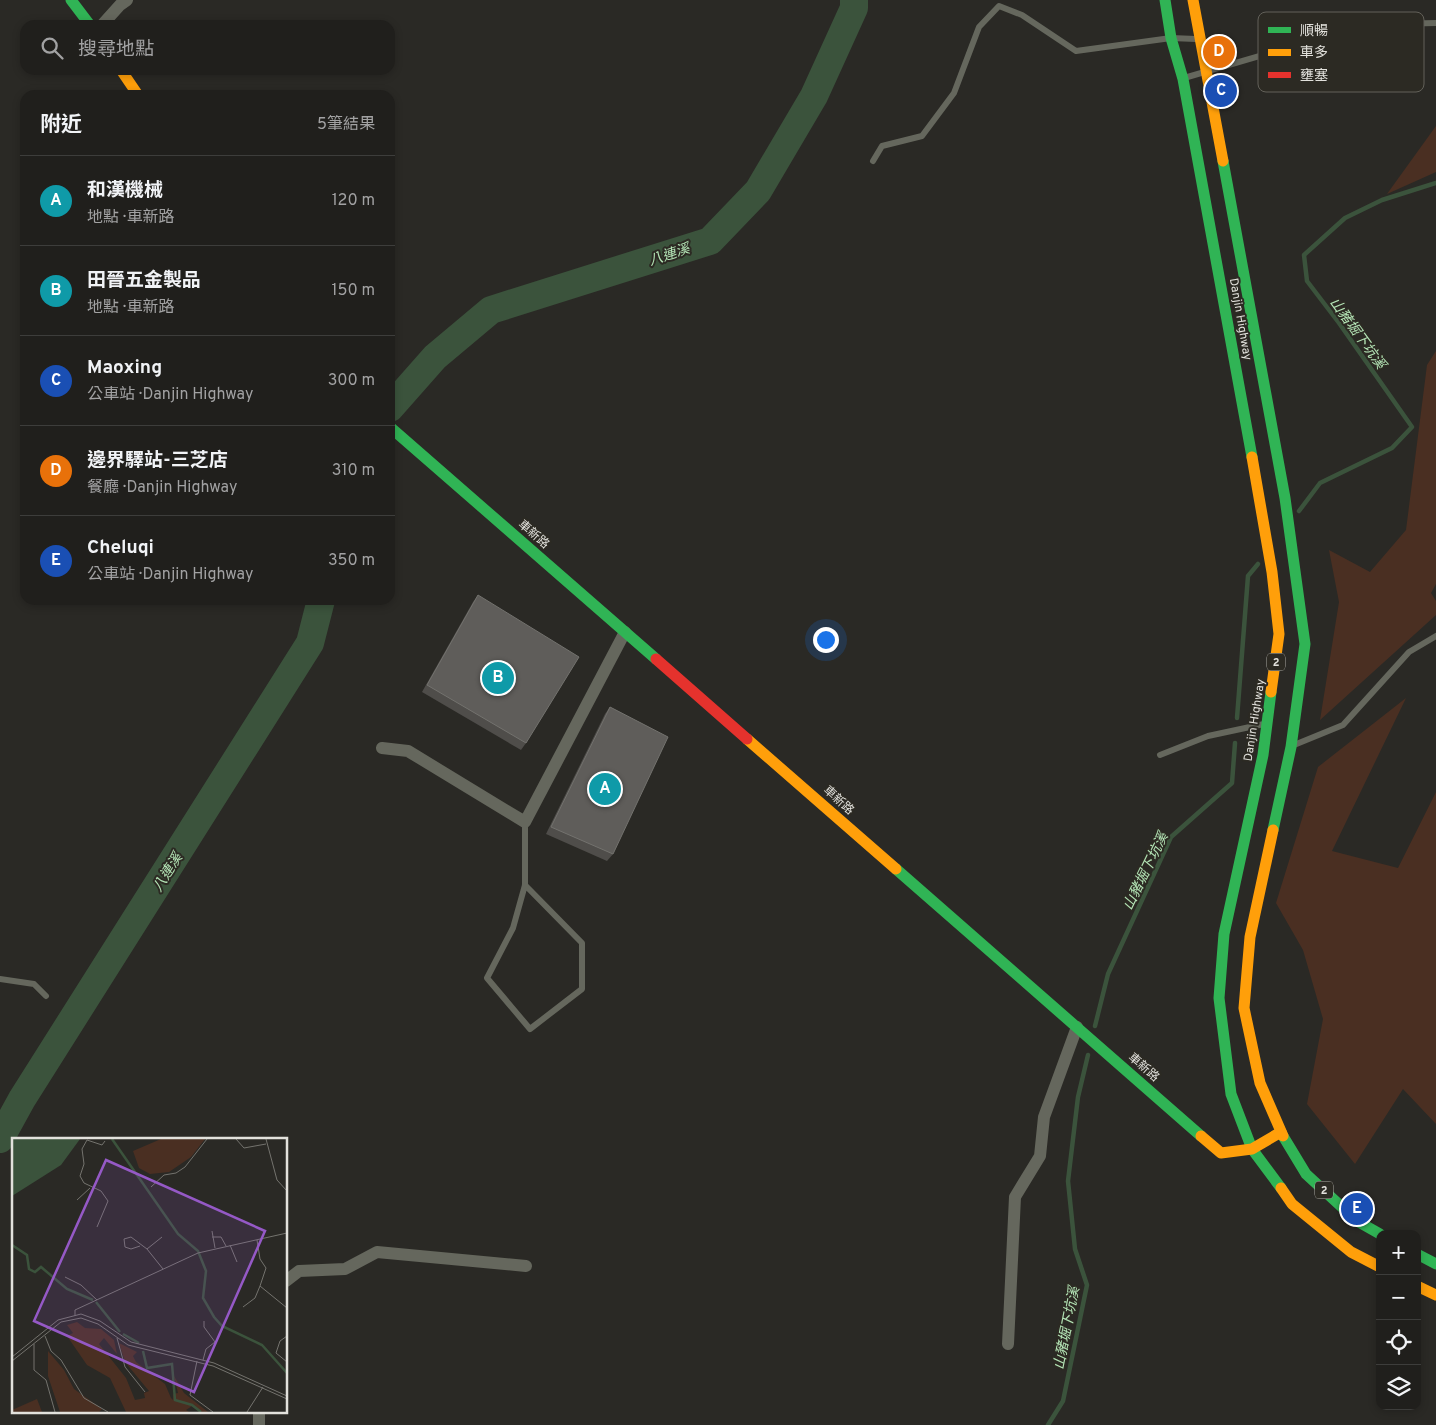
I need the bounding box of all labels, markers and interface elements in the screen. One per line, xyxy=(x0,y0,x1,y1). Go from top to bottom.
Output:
legend xyxy=(1258,12,1424,92)
search box xyxy=(20,20,395,75)
text: 順暢 xyxy=(1300,23,1328,40)
pin: D xyxy=(1203,33,1235,71)
icon: search xyxy=(38,34,66,62)
text: 搜尋地點 xyxy=(78,38,154,62)
text: 車多 xyxy=(1300,45,1328,62)
text: 壅塞 xyxy=(1300,67,1328,85)
pin: C xyxy=(1205,72,1237,110)
text: 附近 xyxy=(40,112,82,139)
text: 5筆結果 xyxy=(317,115,375,135)
text: 和漢機械 xyxy=(87,179,163,203)
text: A xyxy=(50,191,62,211)
text: 120 m xyxy=(332,191,375,211)
text: 地點 · 車新路 xyxy=(87,208,175,228)
water label: 八連溪 xyxy=(647,240,694,270)
text: 田晉五金製品 xyxy=(87,269,201,293)
street label: Danjin Highway xyxy=(1225,277,1255,362)
text: B xyxy=(50,281,62,301)
text: 150 m xyxy=(332,281,375,301)
water label: 山豬堀下坑溪 xyxy=(1325,295,1390,374)
text: 地點 · 車新路 xyxy=(87,298,175,318)
text: Maoxing xyxy=(87,356,162,380)
text: C xyxy=(51,371,61,391)
text: 300 m xyxy=(328,371,375,391)
text: 公車站 · Danjin Highway xyxy=(87,385,253,405)
text: 邊界驛站-三芝店 xyxy=(87,449,228,473)
text: D xyxy=(50,461,62,481)
text: 310 m xyxy=(332,461,375,481)
text: 餐廳 · Danjin Highway xyxy=(87,478,237,498)
street label: 車新路 xyxy=(515,517,552,553)
text: Cheluqi xyxy=(87,536,154,560)
text: E xyxy=(51,551,61,571)
text: 350 m xyxy=(328,551,375,571)
text: 公車站 · Danjin Highway xyxy=(87,565,253,585)
your location xyxy=(813,627,839,653)
road number: 2 xyxy=(1267,654,1285,670)
pin: B xyxy=(482,659,514,697)
street label: Danjin Highway xyxy=(1241,678,1269,762)
pin: A xyxy=(589,770,621,808)
street label: 車新路 xyxy=(820,783,857,819)
water label: 山豬堀下坑溪 xyxy=(1120,828,1173,913)
water label: 八連溪 xyxy=(150,849,188,895)
street label: 車新路 xyxy=(1125,1050,1162,1086)
inset map xyxy=(12,1138,288,1412)
road number: 2 xyxy=(1315,1182,1333,1198)
pin: E xyxy=(1341,1190,1373,1228)
map controls xyxy=(1376,1230,1421,1410)
button: + xyxy=(1376,1230,1421,1275)
button: − xyxy=(1376,1275,1421,1320)
water label: 山豬堀下坑溪 xyxy=(1051,1283,1084,1371)
button: locate xyxy=(1376,1320,1421,1365)
button: layers xyxy=(1376,1365,1421,1410)

